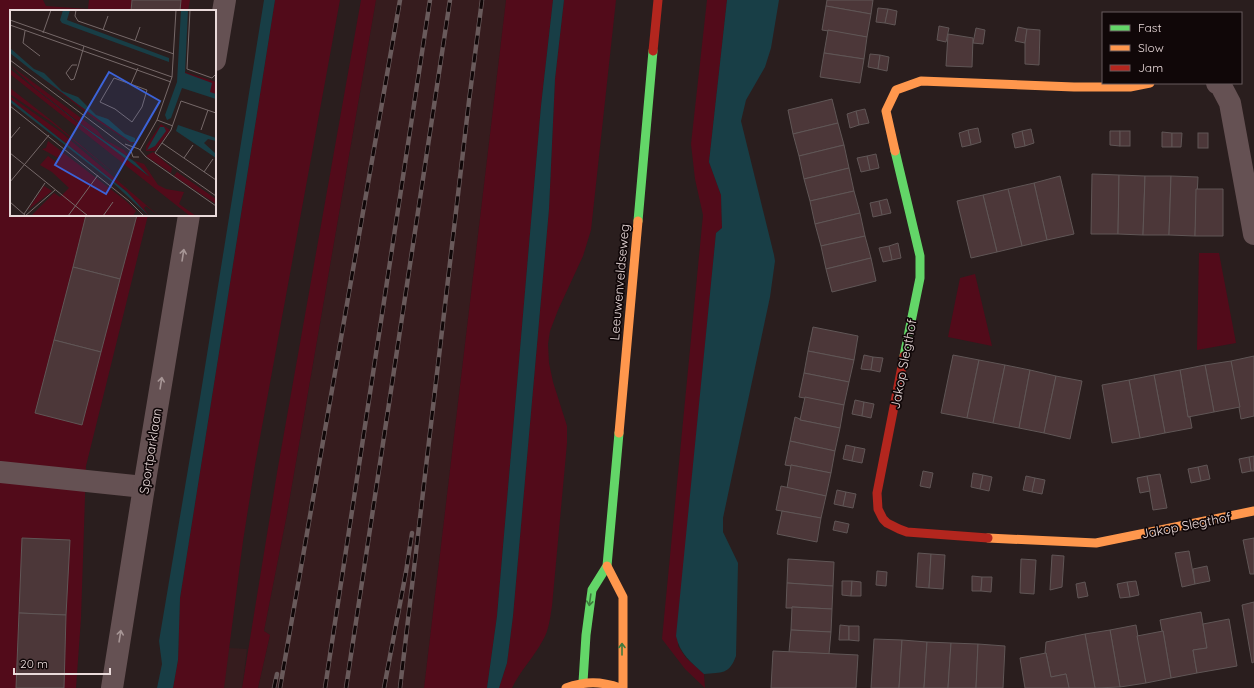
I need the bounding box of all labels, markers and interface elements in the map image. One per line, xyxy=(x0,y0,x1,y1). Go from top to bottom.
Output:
inset map xyxy=(10,10,216,216)
legend xyxy=(1102,12,1242,84)
text: Fast xyxy=(1138,20,1162,35)
text: Slow xyxy=(1138,40,1164,55)
text: Jam xyxy=(1138,60,1163,75)
street label: Leeuwenveldseweg xyxy=(606,223,632,341)
one-way arrow xyxy=(179,249,187,262)
street label: Jakop Slegthof xyxy=(886,317,920,410)
one-way arrow xyxy=(157,377,165,390)
street label: Sportparklaan xyxy=(135,407,165,495)
street label: Jakop Slegthof xyxy=(1140,508,1233,542)
one-way arrow xyxy=(586,593,594,606)
one-way arrow xyxy=(116,630,124,643)
one-way arrow xyxy=(618,643,626,656)
scale bar xyxy=(14,650,110,676)
text: 20 m xyxy=(20,656,48,671)

